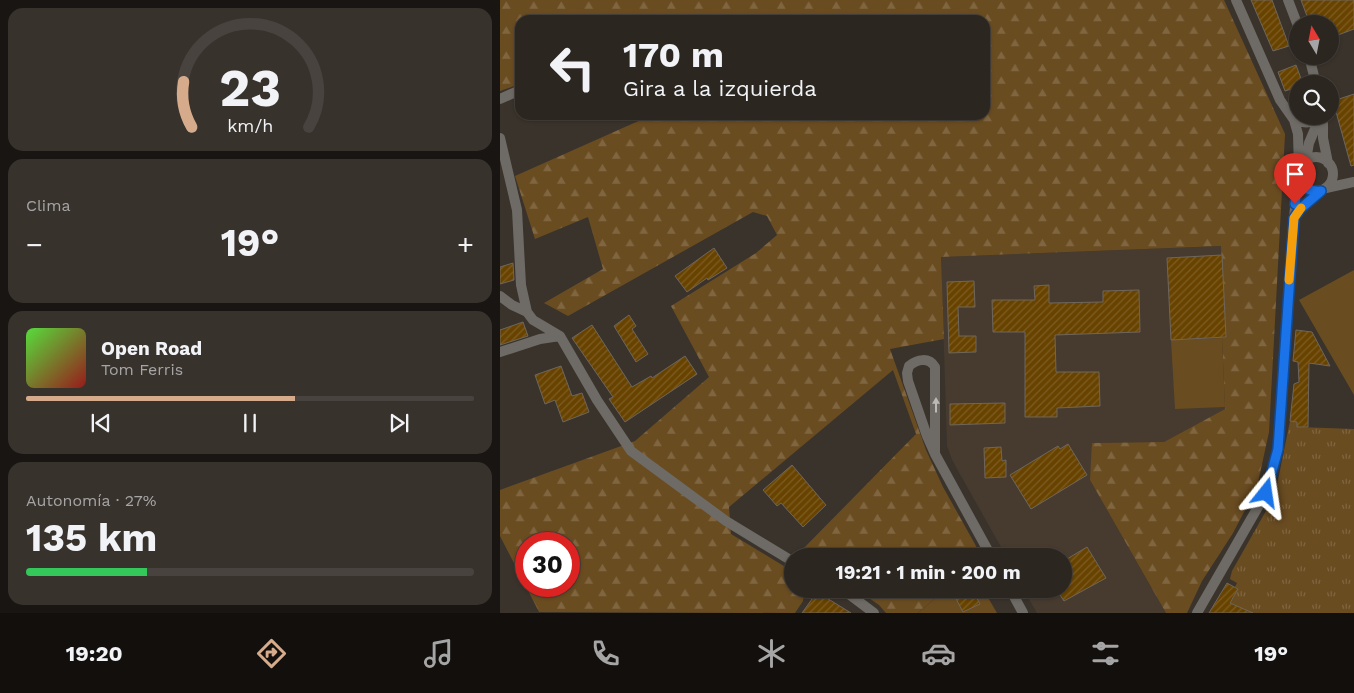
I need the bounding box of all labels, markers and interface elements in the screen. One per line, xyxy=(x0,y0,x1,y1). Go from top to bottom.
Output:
north arrow xyxy=(1289,15,1339,65)
map controls xyxy=(1289,15,1339,125)
text: 170 m xyxy=(623,34,724,76)
icon: left xyxy=(540,35,605,100)
text: 23 xyxy=(219,58,281,119)
button: search xyxy=(1289,75,1339,125)
text: Gira a la izquierda xyxy=(623,76,817,101)
text: km/h xyxy=(227,115,273,136)
pin xyxy=(1274,153,1316,204)
icon: arrive xyxy=(1281,160,1309,188)
text: Clima xyxy=(26,196,70,215)
text: 19° xyxy=(221,221,279,265)
text: − xyxy=(26,228,43,261)
text: + xyxy=(457,228,474,261)
text: Open Road xyxy=(101,337,202,360)
text: Tom Ferris xyxy=(101,360,183,379)
one-way arrow xyxy=(932,397,940,413)
icon: previous xyxy=(87,409,115,437)
icon: pause xyxy=(236,409,264,437)
icon: next xyxy=(385,409,413,437)
position arrow xyxy=(1239,466,1291,518)
text: Autonomía · 27% xyxy=(26,491,157,510)
text: 135 km xyxy=(26,516,157,560)
speed limit sign: 30 xyxy=(515,532,580,597)
text: 19:21 · 1 min · 200 m xyxy=(835,561,1021,584)
icon: directions xyxy=(254,636,289,671)
icon: music xyxy=(421,636,456,671)
icon: phone xyxy=(588,636,623,671)
icon: climate xyxy=(754,636,789,671)
icon: car xyxy=(921,636,956,671)
icon: filters xyxy=(1088,636,1123,671)
text: 19:20 xyxy=(66,641,123,666)
text: 19° xyxy=(1254,641,1288,666)

